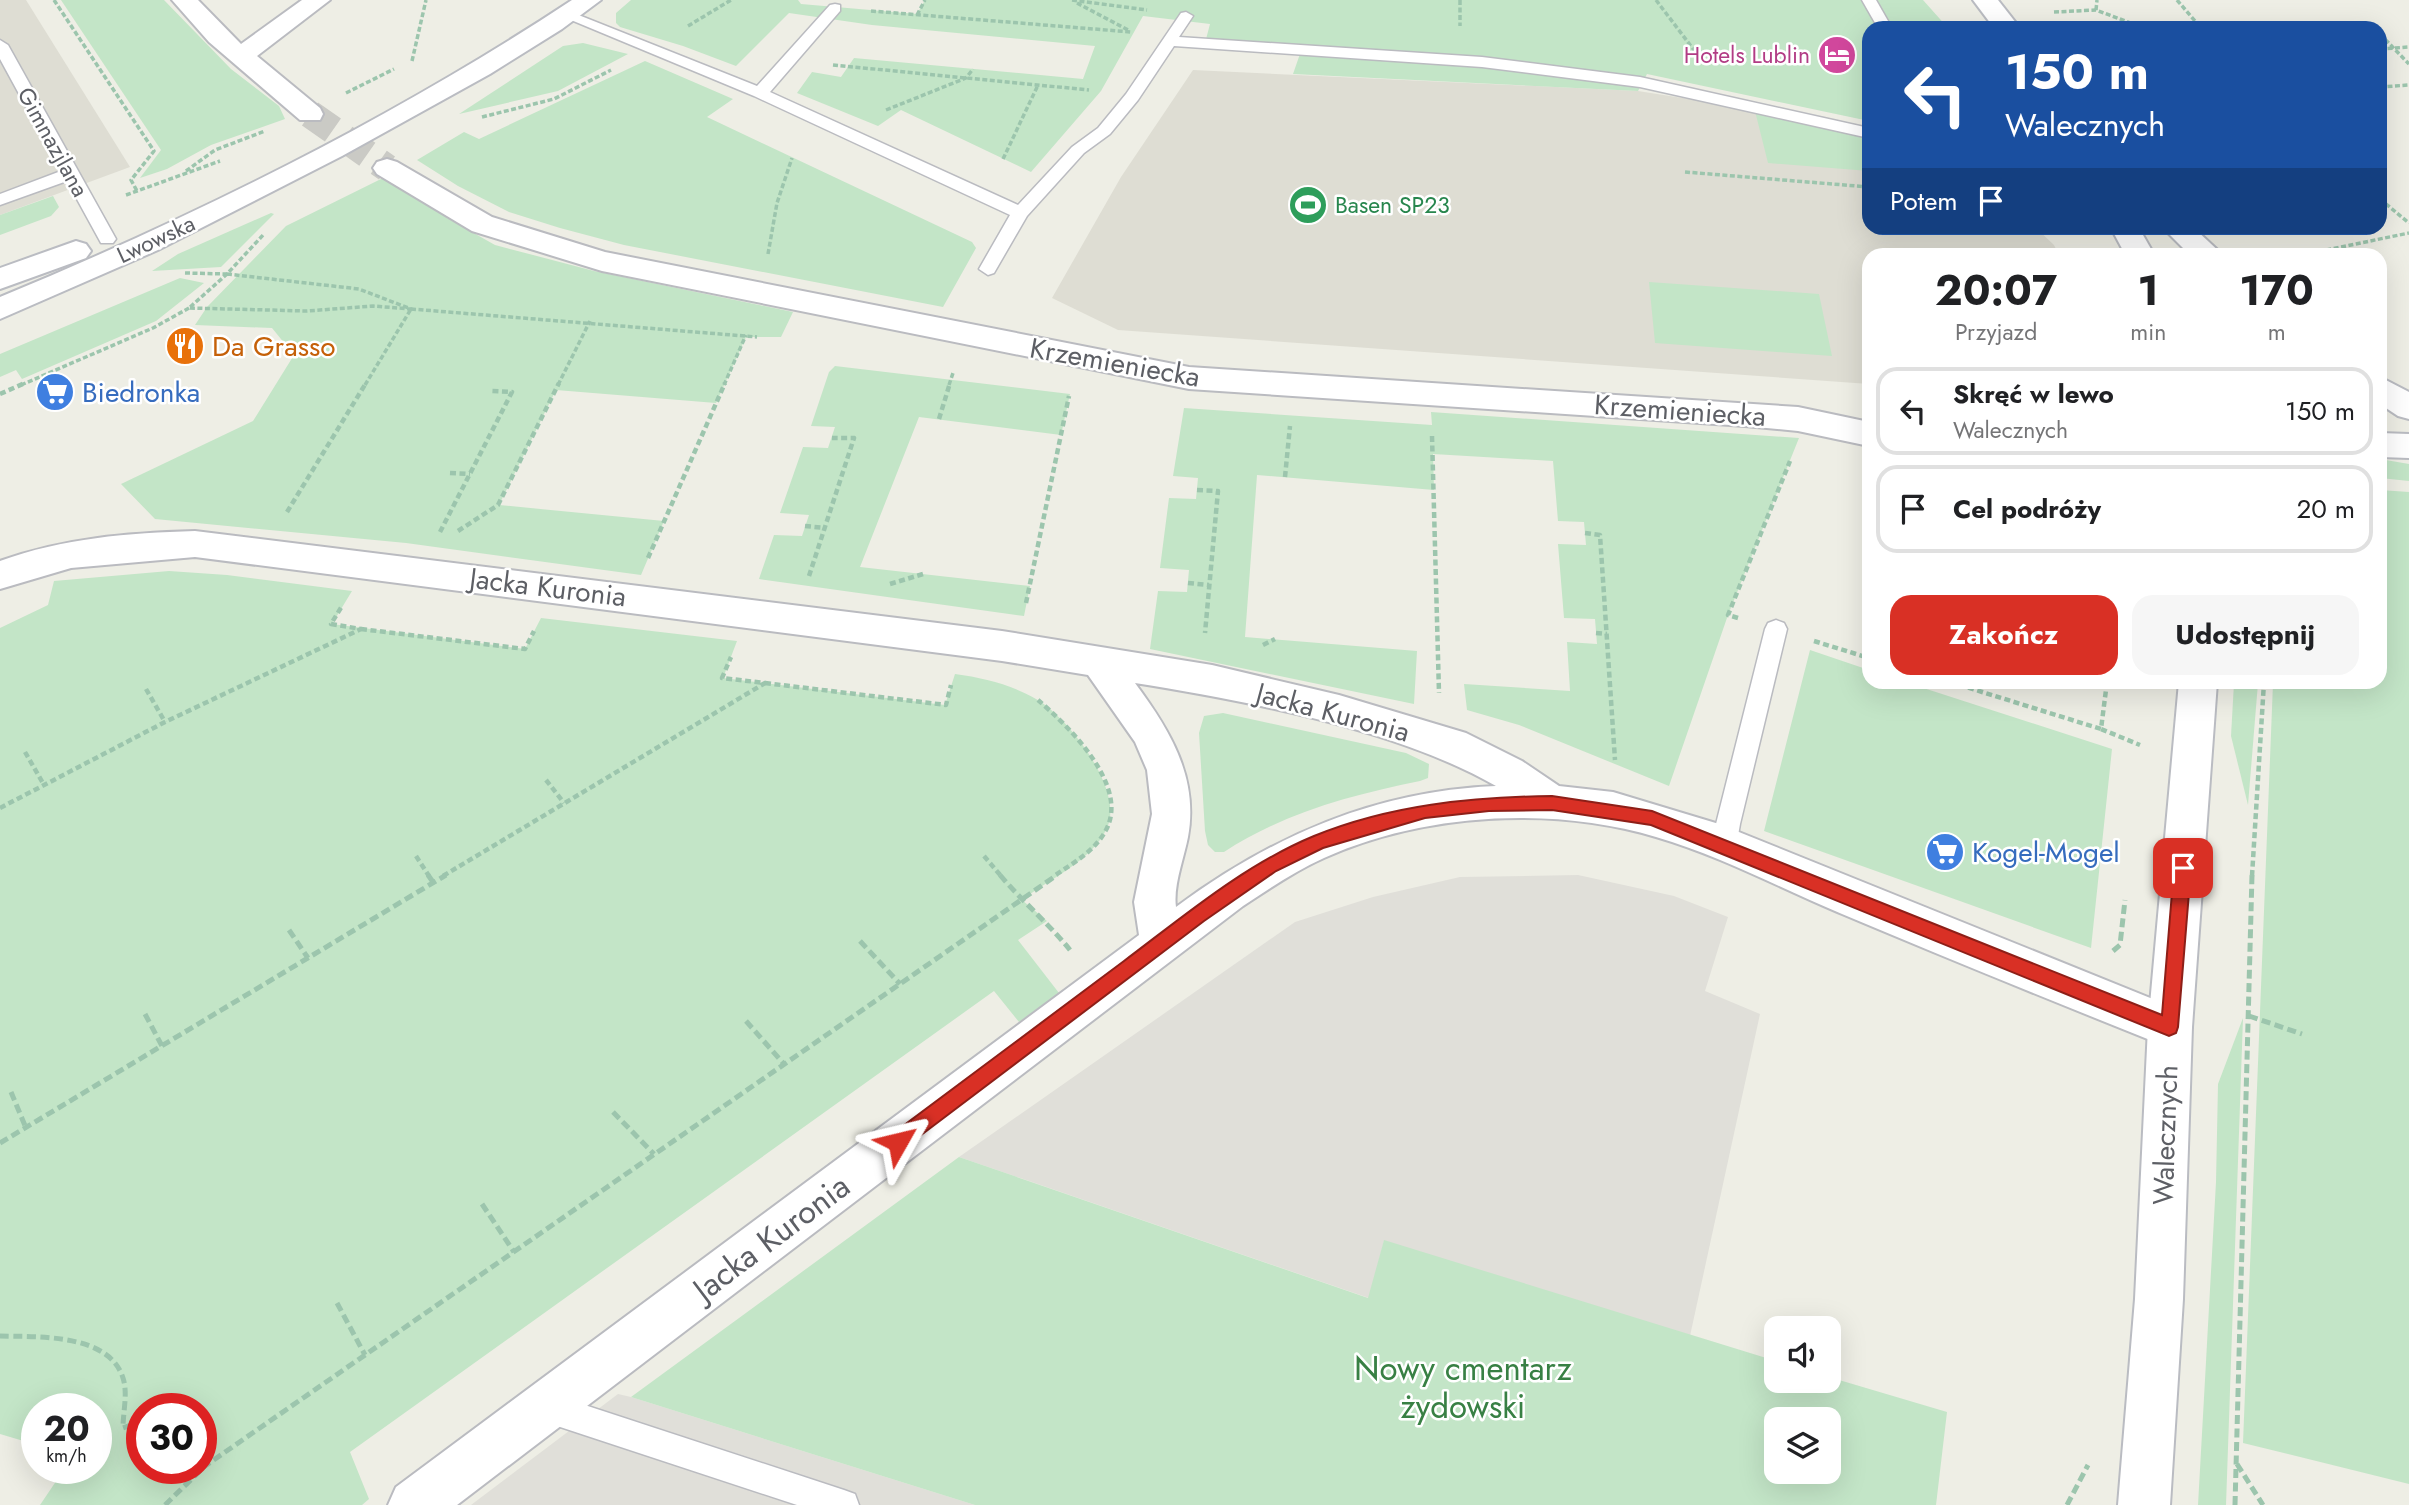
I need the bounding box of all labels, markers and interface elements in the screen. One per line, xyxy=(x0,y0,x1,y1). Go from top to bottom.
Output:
hotel icon: Hotels Lublin xyxy=(1816,34,1858,76)
text: 150 m xyxy=(2005,37,2149,107)
place label: Hotels Lublin xyxy=(1684,38,1810,72)
icon: left xyxy=(1890,49,1981,140)
street label: Gimnazjlana xyxy=(9,81,97,203)
text: Walecznych xyxy=(2005,102,2165,148)
text: Potem xyxy=(1890,182,1958,220)
icon: arrive xyxy=(1972,182,2010,220)
sports icon: Basen SP23 xyxy=(1287,184,1329,226)
place label: Basen SP23 xyxy=(1335,188,1450,222)
street label: Lwowska xyxy=(111,206,201,272)
text: 20:07 xyxy=(1935,260,2057,321)
text: 1 xyxy=(2138,260,2159,321)
text: 170 xyxy=(2239,260,2314,321)
text: Przyjazd xyxy=(1955,315,2037,349)
text: min xyxy=(2130,315,2166,349)
text: m xyxy=(2268,315,2286,349)
restaurant icon: Da Grasso xyxy=(164,325,206,367)
place label: Da Grasso xyxy=(212,326,336,367)
street label: Krzemieniecka xyxy=(1027,327,1203,398)
supermarket icon: Biedronka xyxy=(34,371,76,413)
place label: Biedronka xyxy=(82,372,200,413)
text: Skręć w lewo xyxy=(1953,375,2114,413)
street label: Krzemieniecka xyxy=(1593,384,1767,437)
icon: left xyxy=(1894,392,1932,430)
text: 150 m xyxy=(2285,392,2355,430)
text: Walecznych xyxy=(1953,413,2068,447)
icon: arrive xyxy=(1894,490,1932,528)
text: Cel podróży xyxy=(1953,490,2101,528)
text: 20 m xyxy=(2297,490,2355,528)
street label: Jacka Kuronia xyxy=(463,557,629,617)
button: Zakończ xyxy=(1890,595,2118,675)
button: Udostępnij xyxy=(2132,595,2359,675)
street label: Jacka Kuronia xyxy=(1248,671,1414,753)
supermarket icon: Kogel-Mogel xyxy=(1924,831,1966,873)
place label: Kogel-Mogel xyxy=(1972,832,2120,873)
pin xyxy=(2153,838,2213,898)
icon: arrive xyxy=(2164,849,2202,887)
street label: Walecznych xyxy=(2143,1064,2188,1206)
position arrow xyxy=(861,1105,935,1179)
street label: Jacka Kuronia xyxy=(680,1163,860,1314)
map controls xyxy=(1764,1316,1841,1484)
button: sound xyxy=(1764,1316,1841,1393)
park label: Nowy cmentarz żydowski xyxy=(1354,1345,1572,1430)
speed limit sign: 30 xyxy=(126,1393,217,1484)
text: 20 xyxy=(43,1404,90,1454)
button: layers xyxy=(1764,1407,1841,1484)
text: km/h xyxy=(46,1443,87,1469)

